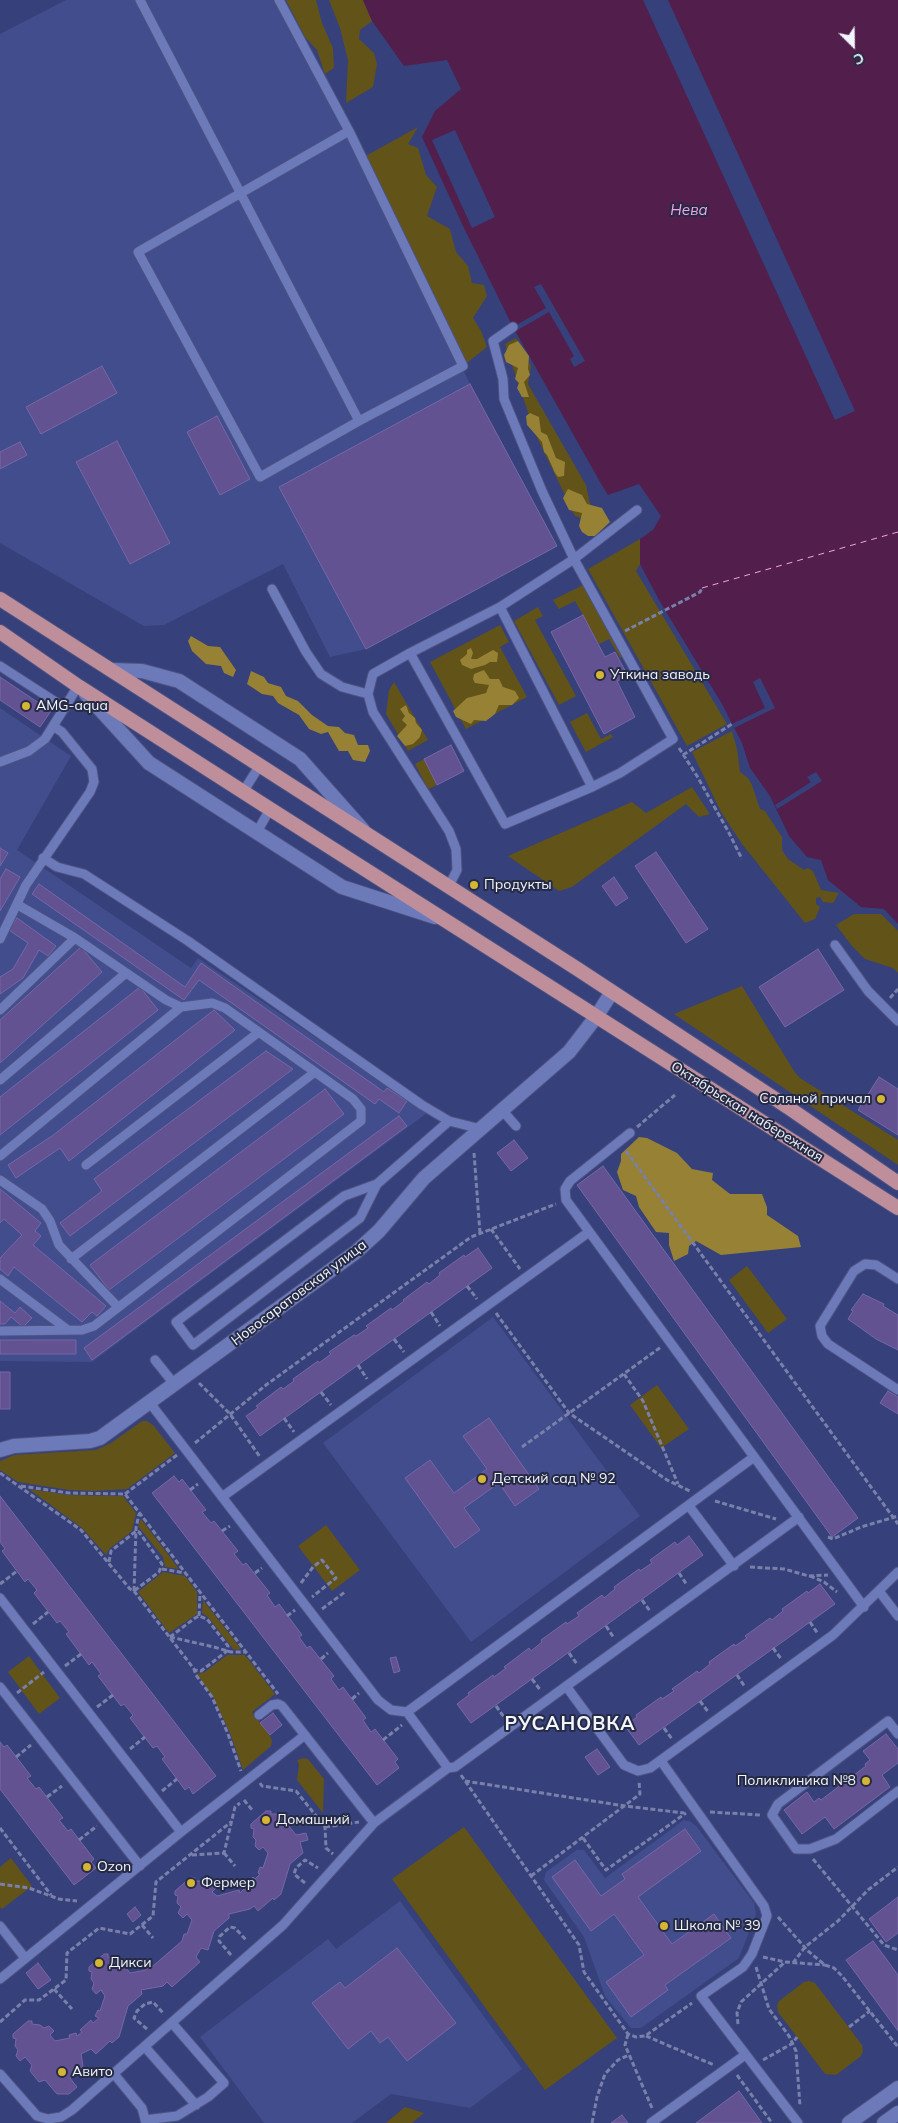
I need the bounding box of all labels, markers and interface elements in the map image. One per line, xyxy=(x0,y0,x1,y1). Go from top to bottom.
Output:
north arrow xyxy=(828,20,878,70)
text: С xyxy=(851,49,867,69)
water label: Нева xyxy=(670,201,708,219)
place label: Уткина заводь xyxy=(610,667,710,683)
marker: Уткина заводь xyxy=(594,669,606,681)
place label: AMG-aqua xyxy=(36,698,108,714)
marker: AMG-aqua xyxy=(20,700,32,712)
place label: Продукты xyxy=(484,877,552,893)
marker: Продукты xyxy=(468,879,480,891)
street label: Октябрьская набережная xyxy=(668,1058,826,1166)
place label: Соляной причал xyxy=(759,1091,871,1107)
marker: Соляной причал xyxy=(875,1093,887,1105)
street label: Новосаратовская улица xyxy=(228,1237,370,1349)
place label: Детский сад № 92 xyxy=(492,1471,616,1487)
marker: Детский сад № 92 xyxy=(476,1473,488,1485)
district label: РУСАНОВКА xyxy=(503,1713,637,1735)
place label: Поликлиника №8 xyxy=(737,1773,856,1789)
marker: Поликлиника №8 xyxy=(860,1775,872,1787)
place label: Домашний xyxy=(276,1812,350,1828)
marker: Домашний xyxy=(260,1814,272,1826)
place label: Ozon xyxy=(97,1859,131,1875)
marker: Ozon xyxy=(81,1861,93,1873)
place label: Фермер xyxy=(201,1875,255,1891)
marker: Фермер xyxy=(185,1877,197,1889)
place label: Школа № 39 xyxy=(674,1918,761,1934)
marker: Школа № 39 xyxy=(658,1920,670,1932)
place label: Дикси xyxy=(109,1955,151,1971)
marker: Дикси xyxy=(93,1957,105,1969)
place label: Авито xyxy=(72,2064,113,2080)
marker: Авито xyxy=(56,2066,68,2078)

